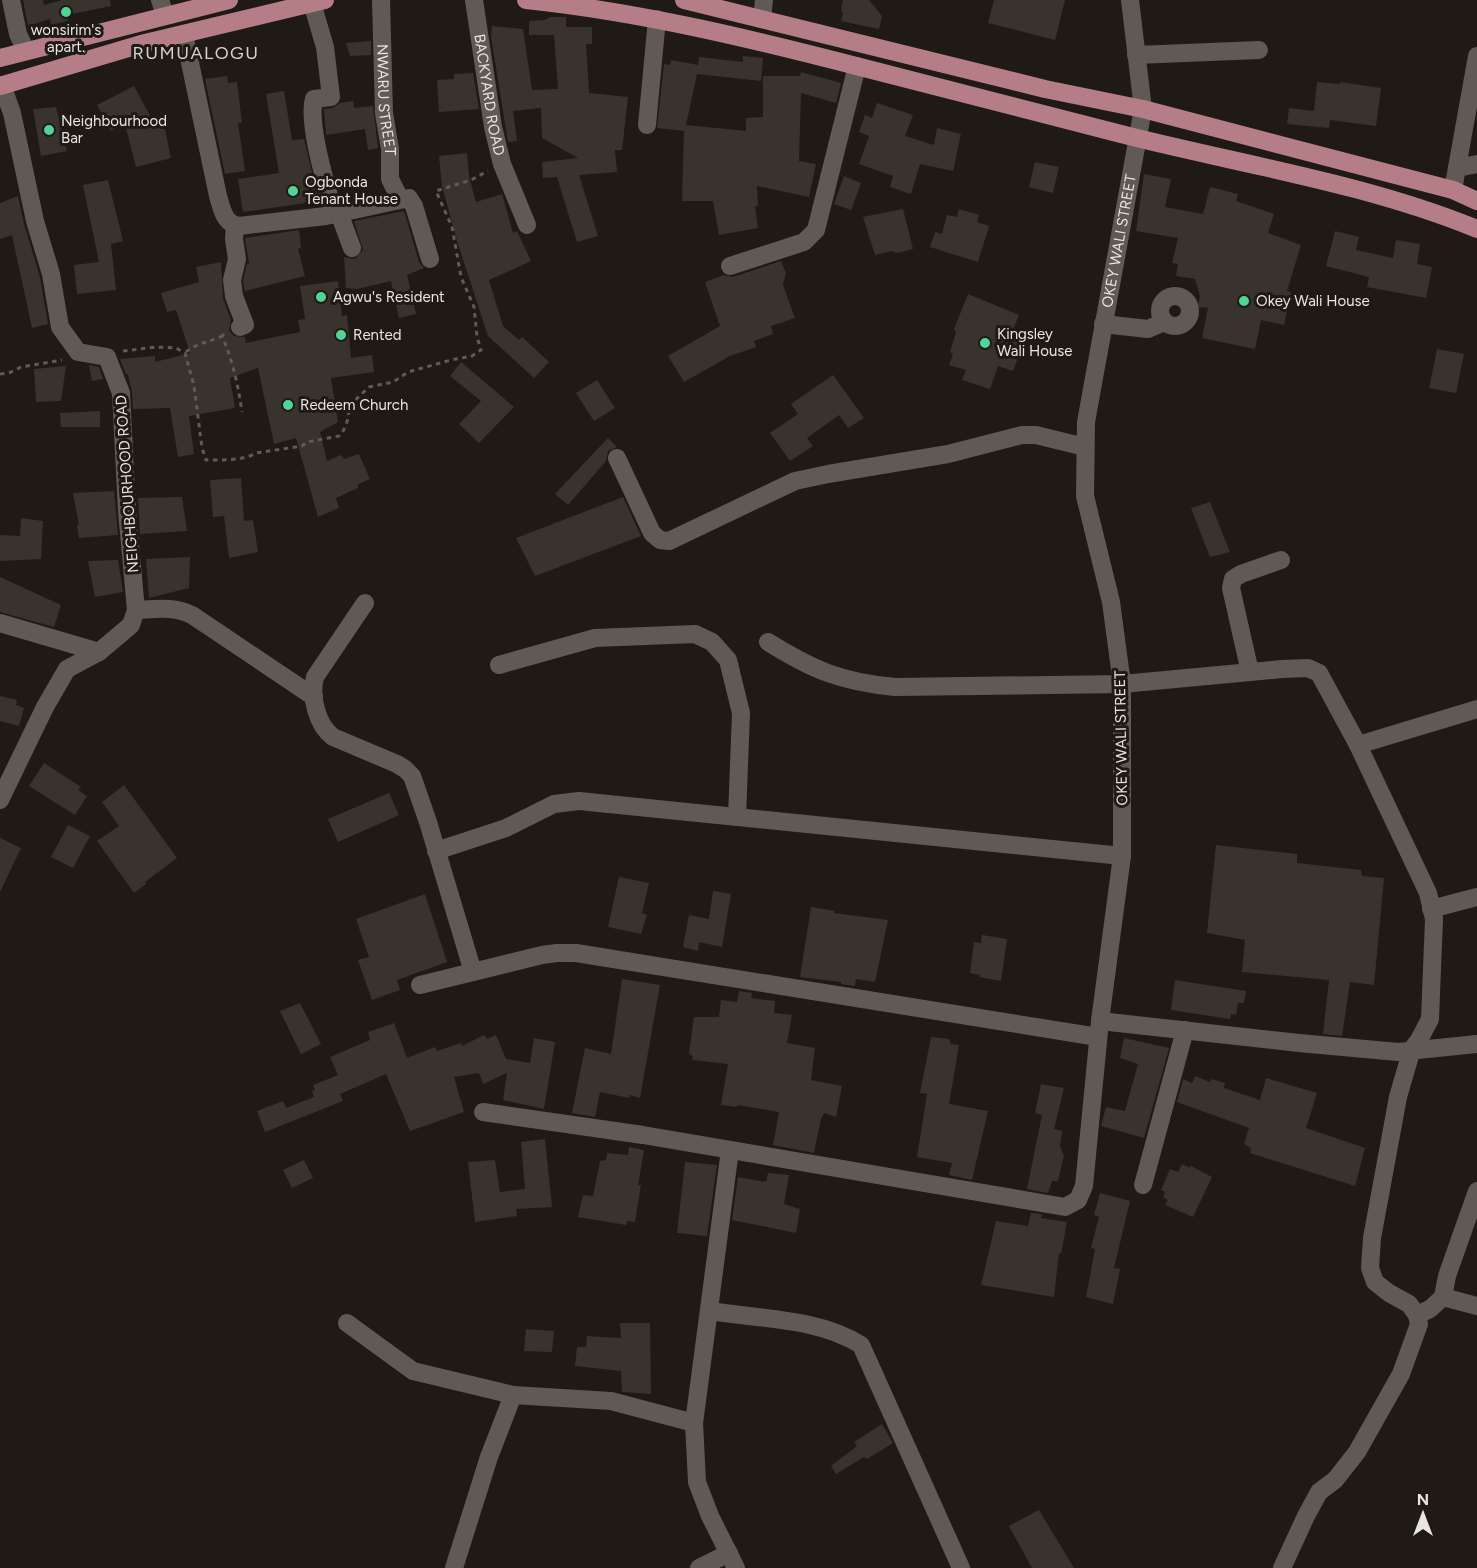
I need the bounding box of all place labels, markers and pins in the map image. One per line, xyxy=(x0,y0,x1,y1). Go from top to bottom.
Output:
marker: wonsirim's apart. xyxy=(59,5,73,19)
place label: wonsirim's apart. xyxy=(31,21,101,56)
place label: Neighbourhood Bar xyxy=(61,112,167,147)
marker: Neighbourhood Bar xyxy=(42,123,56,137)
place label: Ogbonda Tenant House xyxy=(305,173,398,208)
marker: Ogbonda Tenant House xyxy=(286,184,300,198)
place label: Agwu's Resident xyxy=(333,288,445,306)
marker: Agwu's Resident xyxy=(314,290,328,304)
place label: Okey Wali House xyxy=(1256,292,1370,310)
marker: Okey Wali House xyxy=(1237,294,1251,308)
place label: Kingsley Wali House xyxy=(997,325,1072,360)
place label: Rented xyxy=(353,326,402,344)
marker: Rented xyxy=(334,328,348,342)
marker: Kingsley Wali House xyxy=(978,336,992,350)
place label: Redeem Church xyxy=(300,396,408,414)
marker: Redeem Church xyxy=(281,398,295,412)

